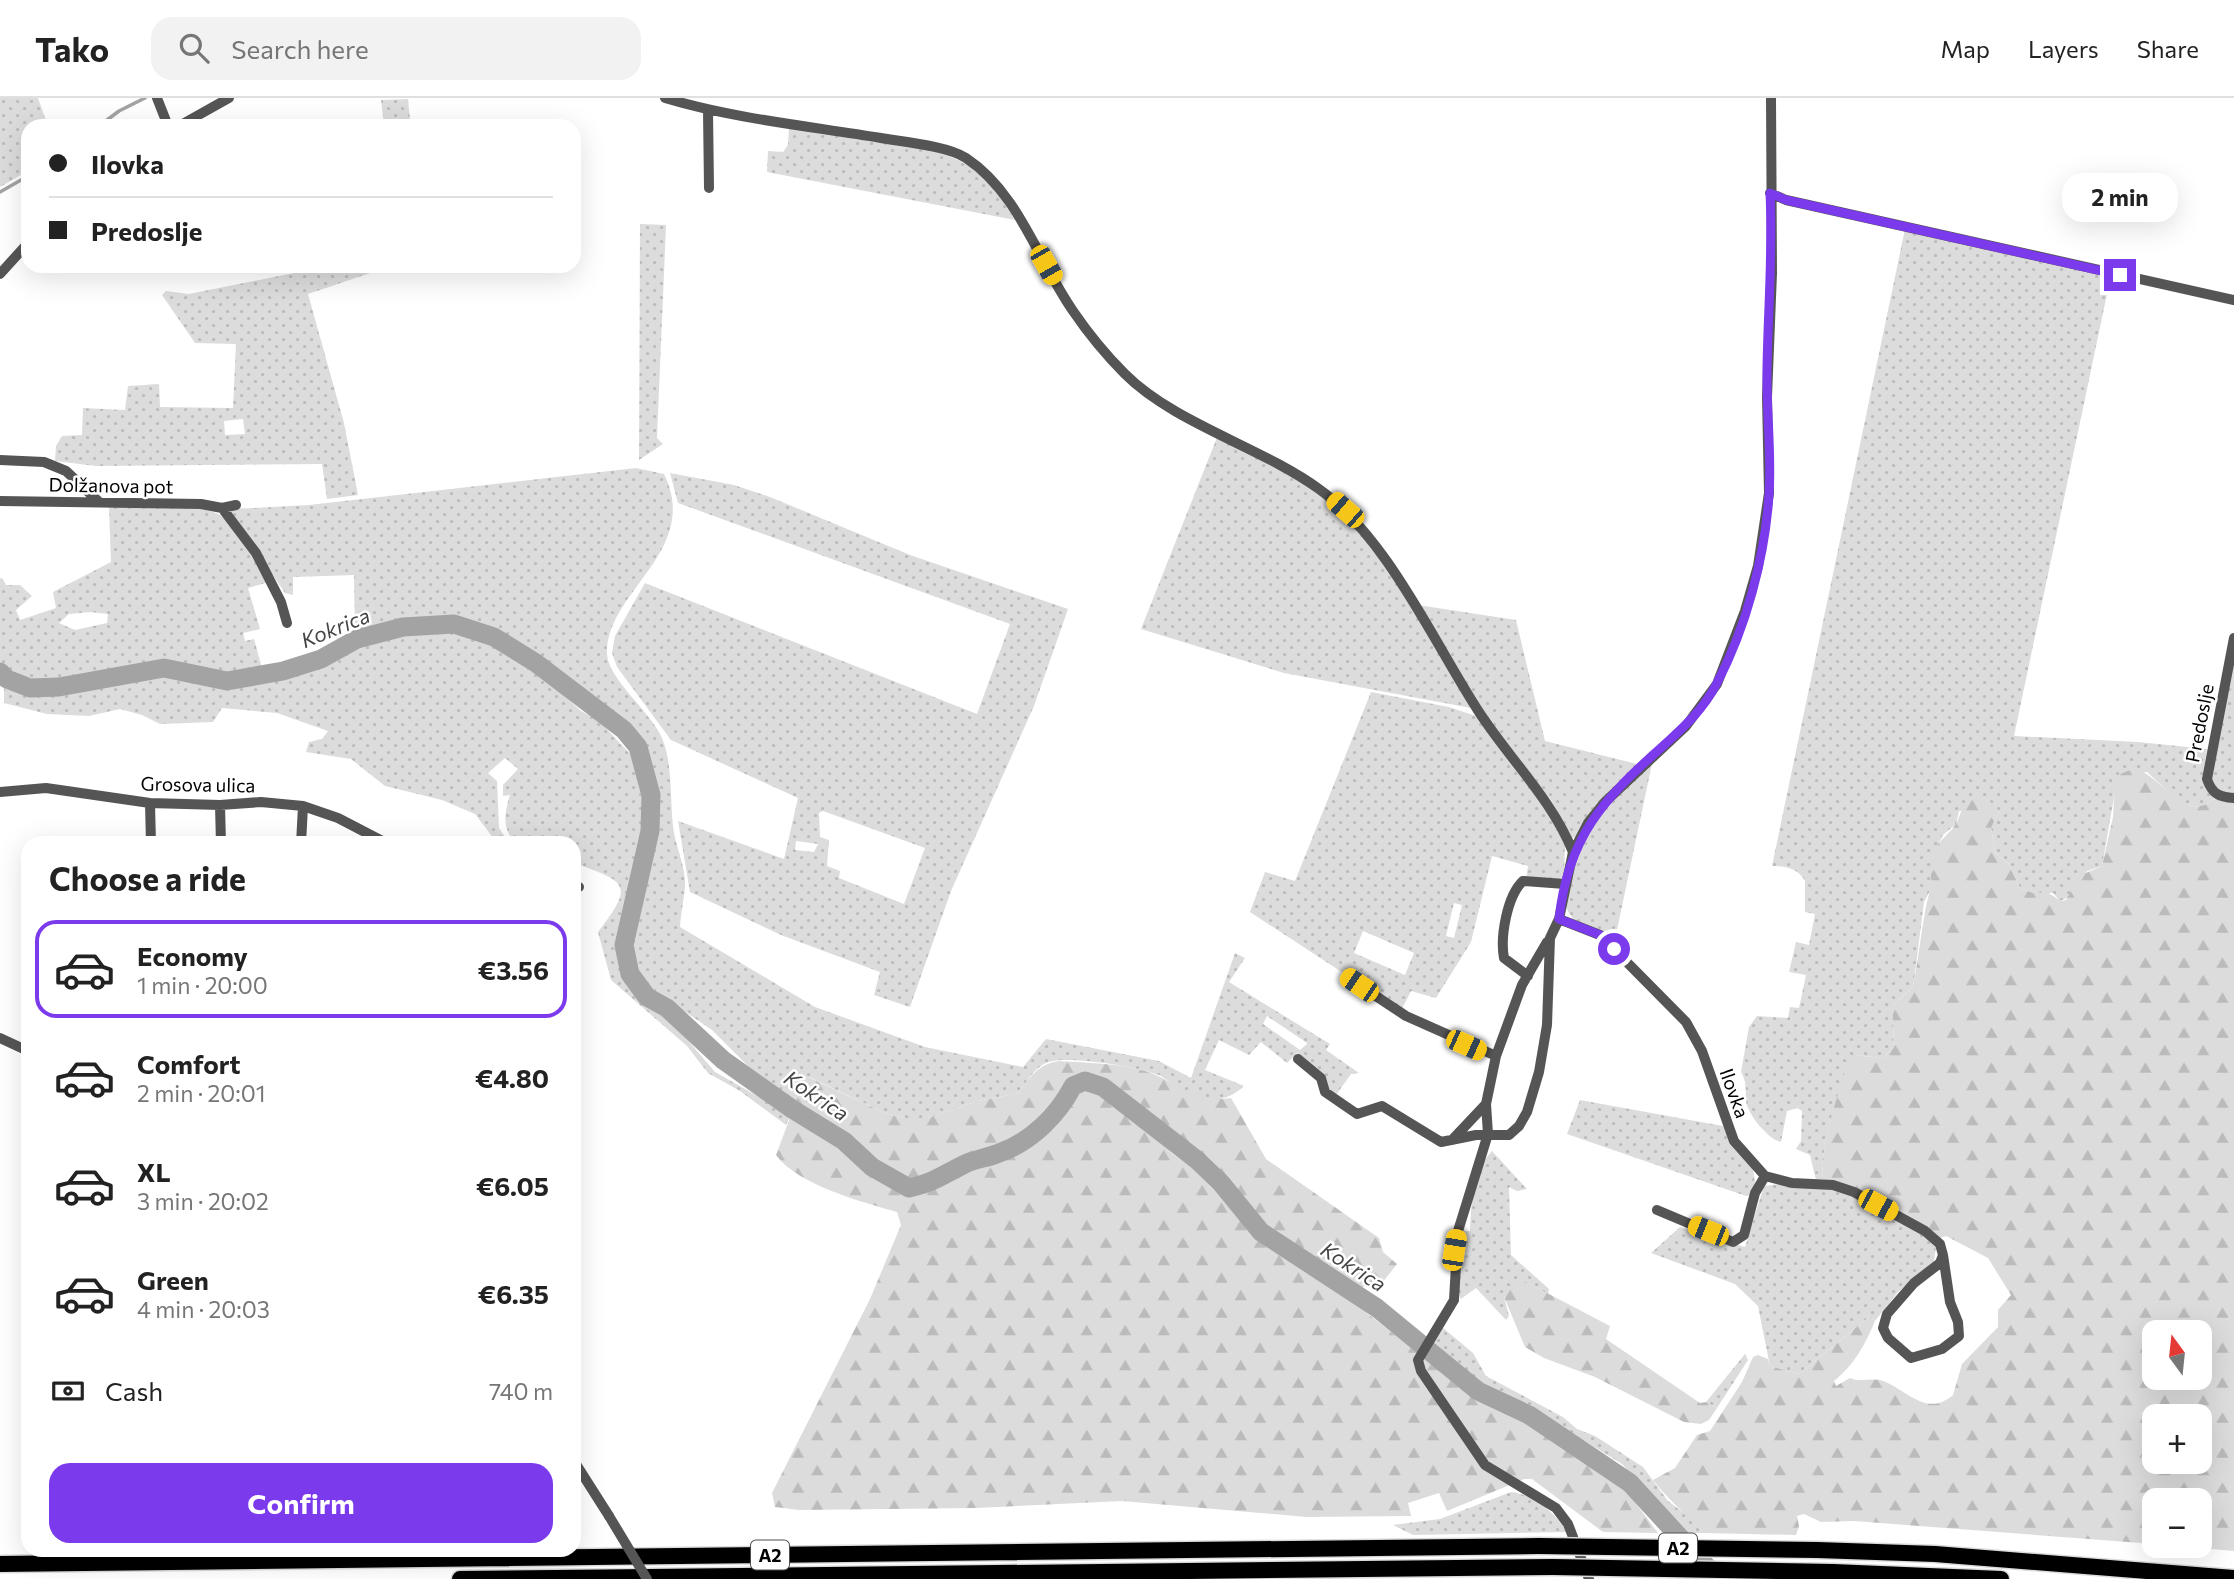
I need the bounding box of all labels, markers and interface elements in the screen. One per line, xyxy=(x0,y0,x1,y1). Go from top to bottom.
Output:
search box xyxy=(151,17,641,80)
text: Tako xyxy=(35,28,109,69)
icon: search xyxy=(175,29,213,67)
text: Search here xyxy=(231,33,369,64)
text: Map xyxy=(1941,34,1990,63)
text: Layers xyxy=(2028,34,2099,63)
text: Share xyxy=(2137,34,2199,63)
text: Ilovka xyxy=(91,148,164,179)
callout: 2 min xyxy=(2062,174,2178,222)
text: 2 min xyxy=(2091,183,2149,211)
text: Predoslje xyxy=(91,215,203,246)
car xyxy=(1027,242,1066,288)
route end xyxy=(2104,259,2136,291)
street label: Dolžanova pot xyxy=(48,472,174,498)
car xyxy=(1323,488,1368,532)
water label: Kokrica xyxy=(297,602,373,652)
street label: Predoslje xyxy=(2180,682,2218,764)
street label: Grosova ulica xyxy=(140,771,256,797)
text: Choose a ride xyxy=(49,858,246,898)
route start xyxy=(1598,933,1630,965)
icon: car xyxy=(53,938,116,1001)
text: Economy xyxy=(137,940,248,971)
text: €3.56 xyxy=(478,954,549,985)
car xyxy=(1336,965,1383,1005)
text: 1 min · 20:00 xyxy=(137,971,268,999)
car xyxy=(1443,1027,1490,1063)
icon: car xyxy=(53,1046,116,1109)
text: Comfort xyxy=(137,1048,240,1079)
text: €4.80 xyxy=(475,1062,549,1093)
water label: Kokrica xyxy=(780,1064,854,1126)
street label: Ilovka xyxy=(1715,1065,1755,1121)
text: 2 min · 20:01 xyxy=(137,1079,266,1107)
icon: car xyxy=(53,1154,116,1217)
text: XL xyxy=(137,1156,171,1187)
text: €6.05 xyxy=(476,1170,549,1201)
car xyxy=(1855,1186,1902,1224)
text: 3 min · 20:02 xyxy=(137,1187,269,1215)
car xyxy=(1685,1213,1732,1249)
car xyxy=(1441,1228,1468,1272)
water label: Kokrica xyxy=(1317,1236,1391,1296)
icon: car xyxy=(53,1262,116,1325)
text: Green xyxy=(137,1264,209,1295)
text: €6.35 xyxy=(478,1278,549,1309)
text: 4 min · 20:03 xyxy=(137,1295,270,1323)
north arrow xyxy=(2142,1320,2212,1390)
map controls xyxy=(2142,1320,2212,1558)
icon: cash xyxy=(49,1372,87,1410)
text: Cash xyxy=(105,1375,163,1406)
text: 740 m xyxy=(489,1377,553,1405)
button: + xyxy=(2142,1404,2212,1474)
button: Confirm xyxy=(49,1463,553,1543)
button: − xyxy=(2142,1488,2212,1558)
road number: A2 xyxy=(1659,1534,1697,1562)
road number: A2 xyxy=(751,1540,789,1570)

